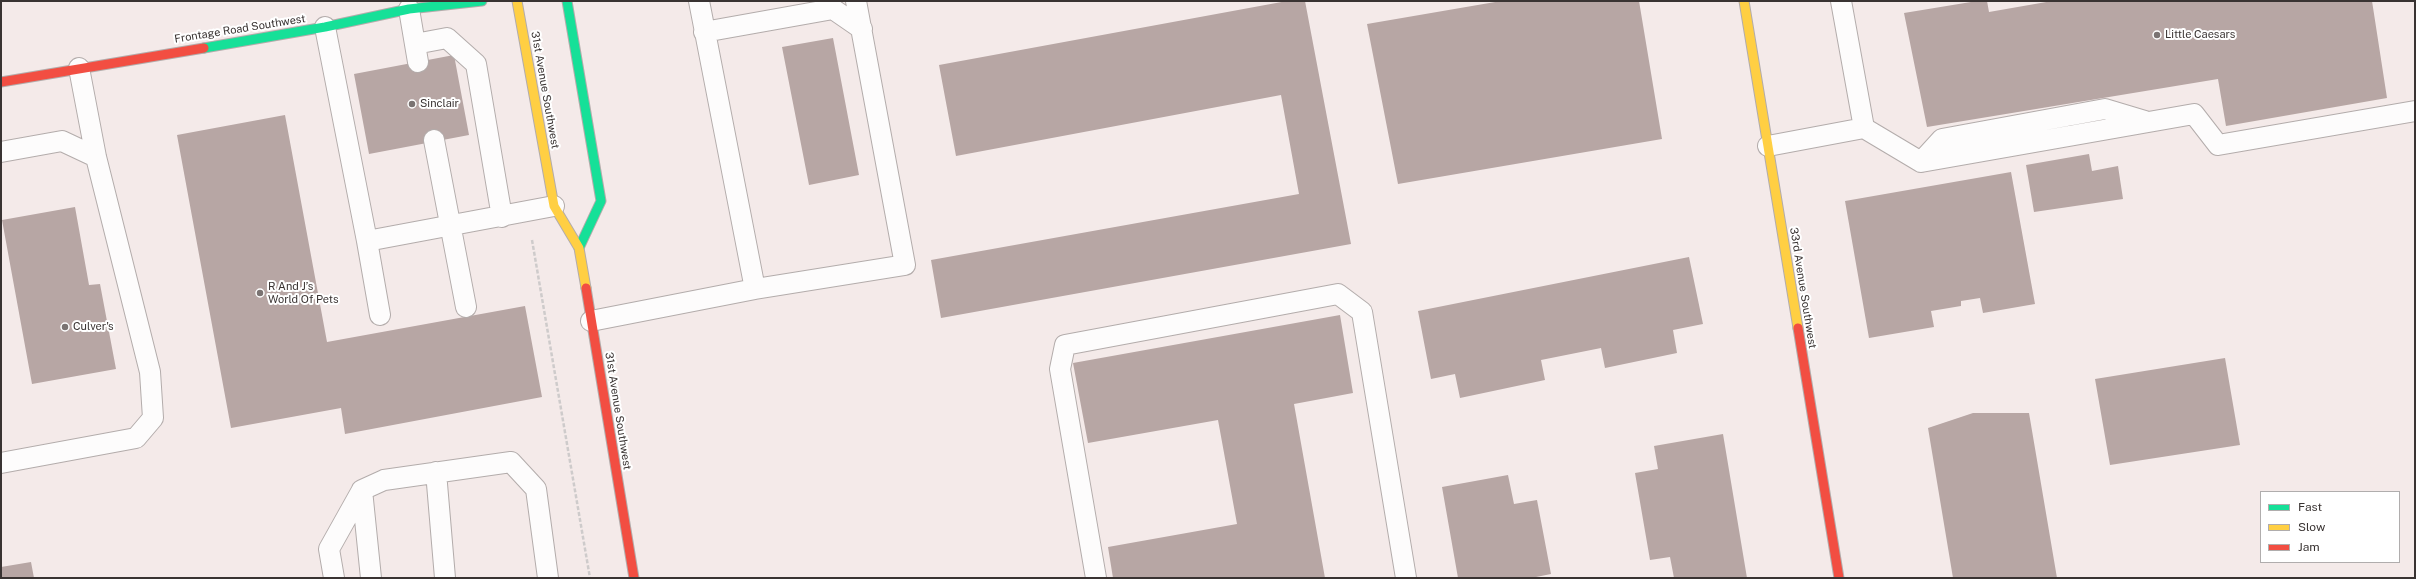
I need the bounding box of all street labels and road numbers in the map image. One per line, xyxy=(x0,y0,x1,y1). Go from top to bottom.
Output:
street label: Frontage Road Southwest xyxy=(174,12,306,46)
street label: 31st Avenue Southwest xyxy=(528,30,562,150)
street label: 33rd Avenue Southwest xyxy=(1787,226,1819,350)
street label: 31st Avenue Southwest xyxy=(602,351,634,471)

